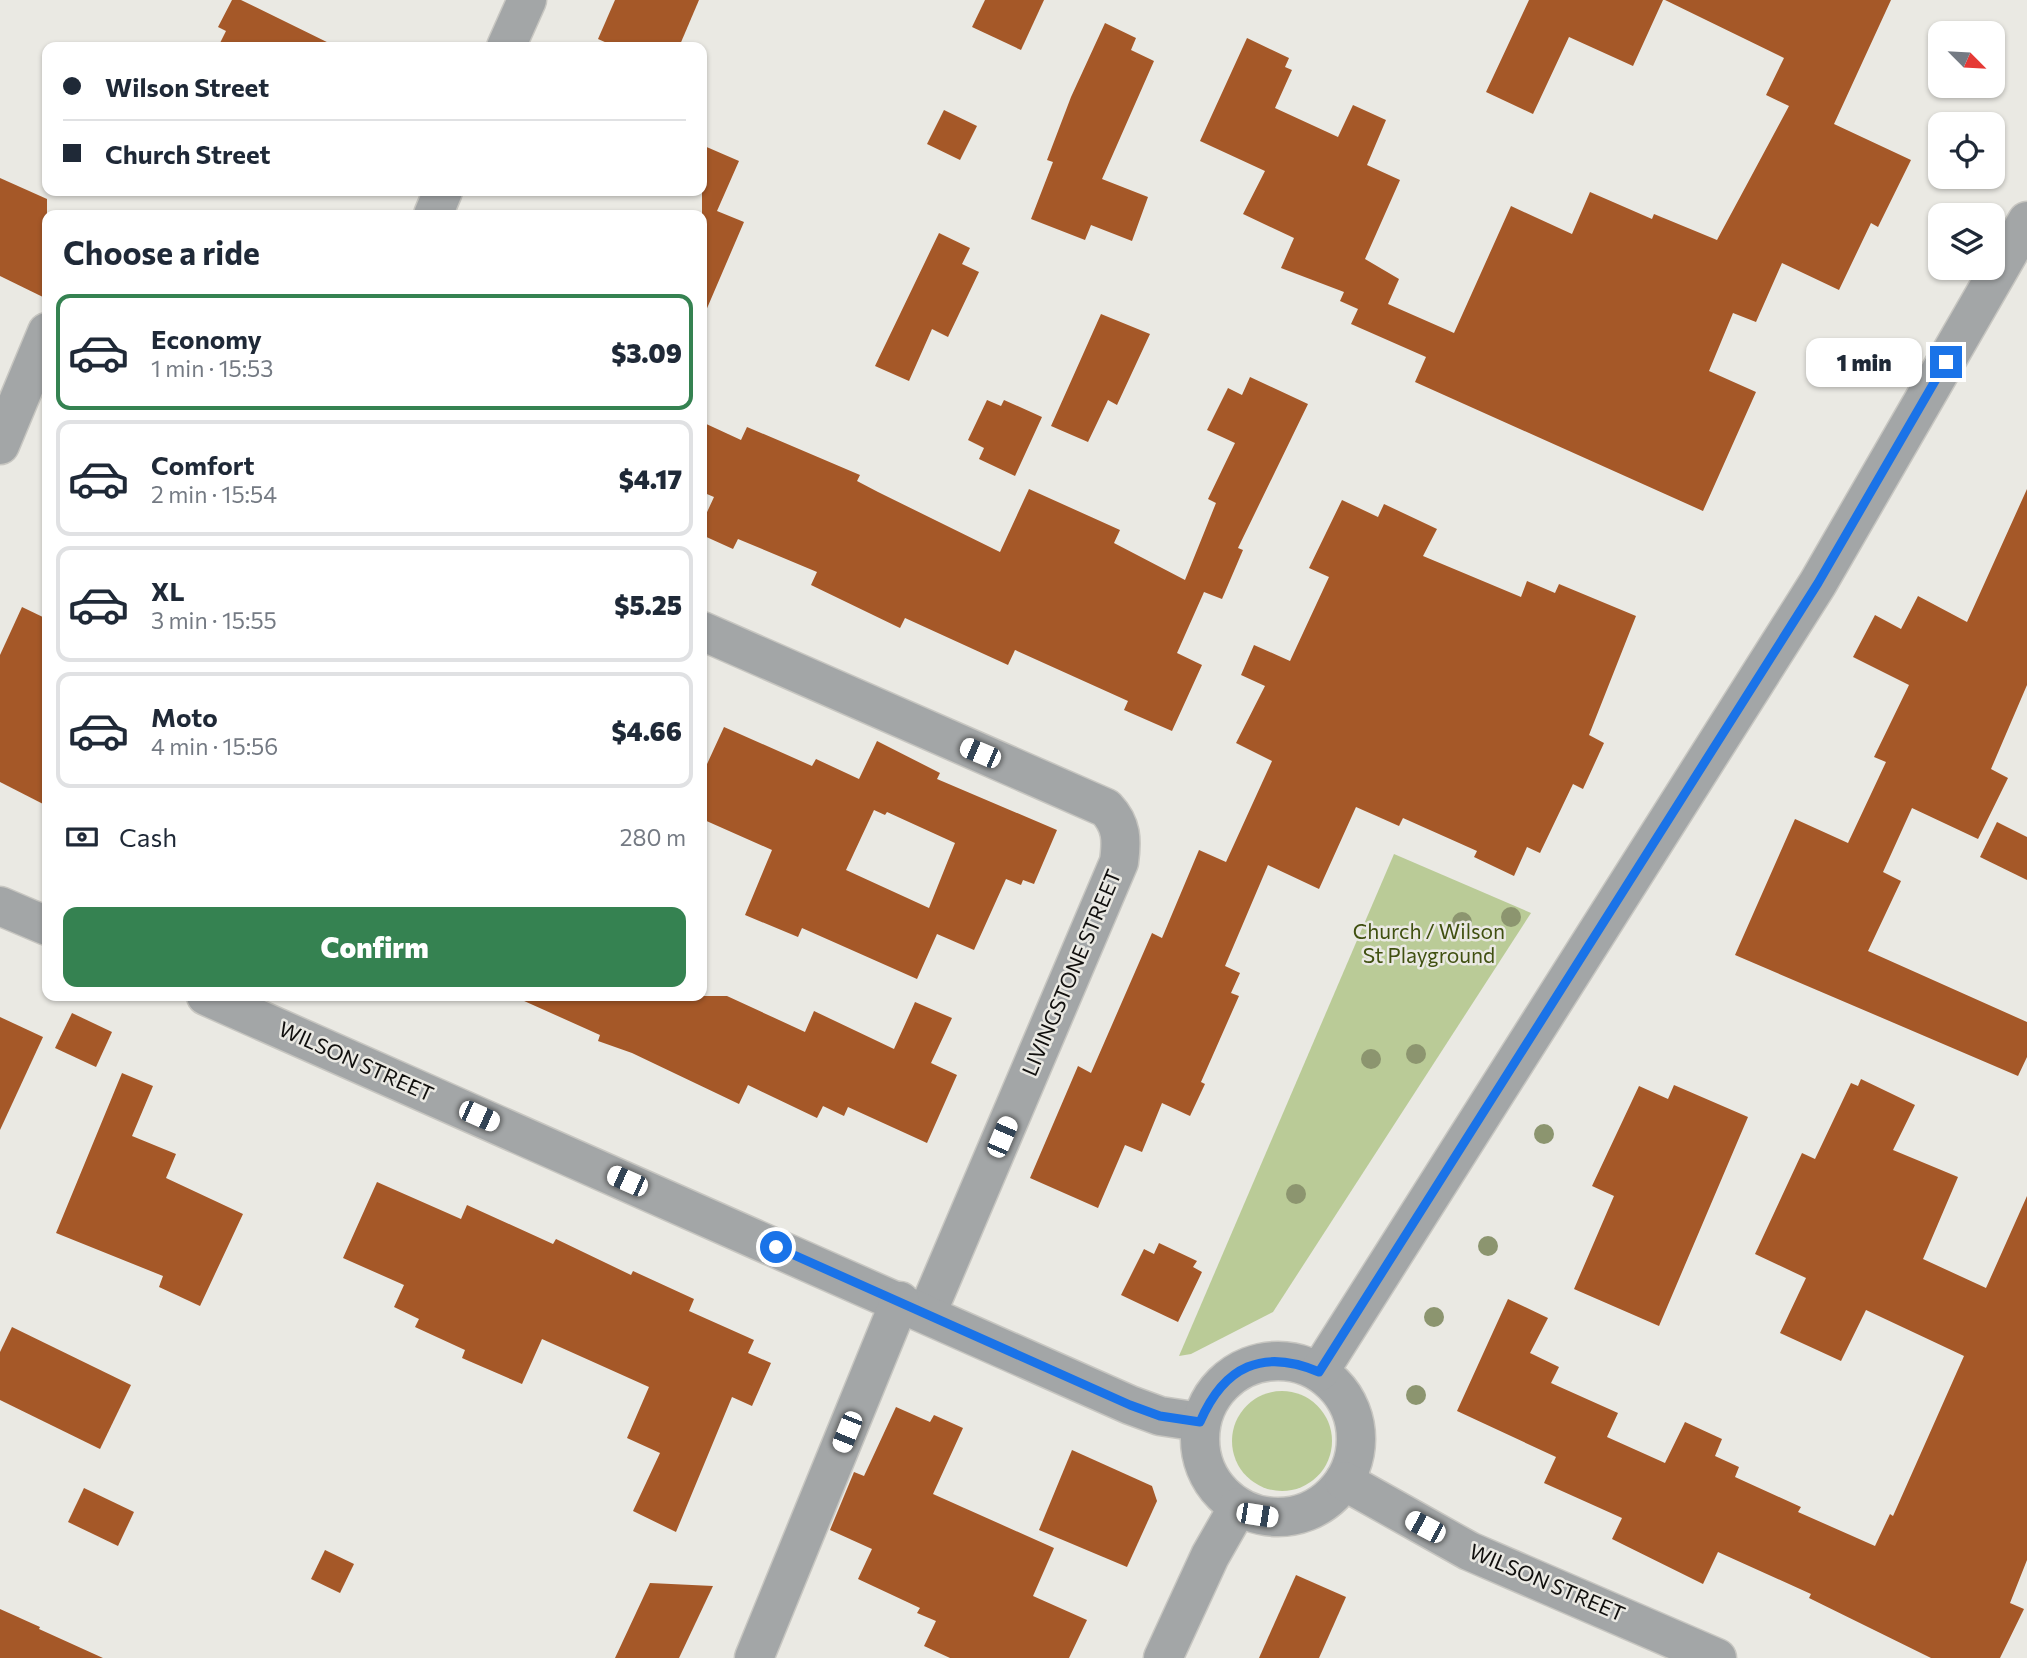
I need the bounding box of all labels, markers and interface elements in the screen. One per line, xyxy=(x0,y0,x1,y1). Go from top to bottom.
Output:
north arrow xyxy=(1928,21,2006,98)
map controls xyxy=(1928,21,2005,280)
text: Wilson Street xyxy=(105,71,269,102)
button: locate xyxy=(1928,112,2005,189)
text: Church Street xyxy=(105,138,271,169)
button: layers xyxy=(1928,203,2005,280)
text: Choose a ride xyxy=(63,232,260,272)
icon: car xyxy=(67,321,130,384)
text: Economy xyxy=(151,323,262,354)
text: $3.09 xyxy=(611,337,682,368)
callout: 1 min xyxy=(1806,338,1922,386)
route end xyxy=(1930,346,1962,378)
text: 1 min xyxy=(1836,348,1892,376)
text: 1 min · 15:53 xyxy=(151,354,273,382)
icon: car xyxy=(67,447,130,510)
text: Comfort xyxy=(151,449,254,480)
text: $4.17 xyxy=(619,463,682,494)
text: 2 min · 15:54 xyxy=(151,480,277,508)
icon: car xyxy=(67,573,130,636)
text: XL xyxy=(151,575,185,606)
text: $5.25 xyxy=(614,589,682,620)
text: 3 min · 15:55 xyxy=(151,606,277,634)
icon: car xyxy=(67,699,130,762)
text: Moto xyxy=(151,701,218,732)
text: $4.66 xyxy=(611,715,682,746)
text: 4 min · 15:56 xyxy=(151,732,278,760)
car xyxy=(957,735,1004,771)
icon: cash xyxy=(63,818,101,856)
text: Cash xyxy=(119,821,177,852)
text: 280 m xyxy=(620,823,686,851)
street label: LIVINGSTONE STREET xyxy=(1016,865,1125,1079)
button: Confirm xyxy=(63,907,686,987)
park label: Church / Wilson St Playground xyxy=(1353,918,1505,967)
street label: WILSON STREET xyxy=(275,1015,438,1106)
car xyxy=(456,1098,503,1134)
car xyxy=(985,1114,1020,1160)
car xyxy=(604,1163,651,1199)
route start xyxy=(760,1231,792,1263)
car xyxy=(830,1409,865,1455)
car xyxy=(1235,1501,1280,1529)
car xyxy=(1402,1508,1449,1546)
street label: WILSON STREET xyxy=(1466,1538,1629,1626)

